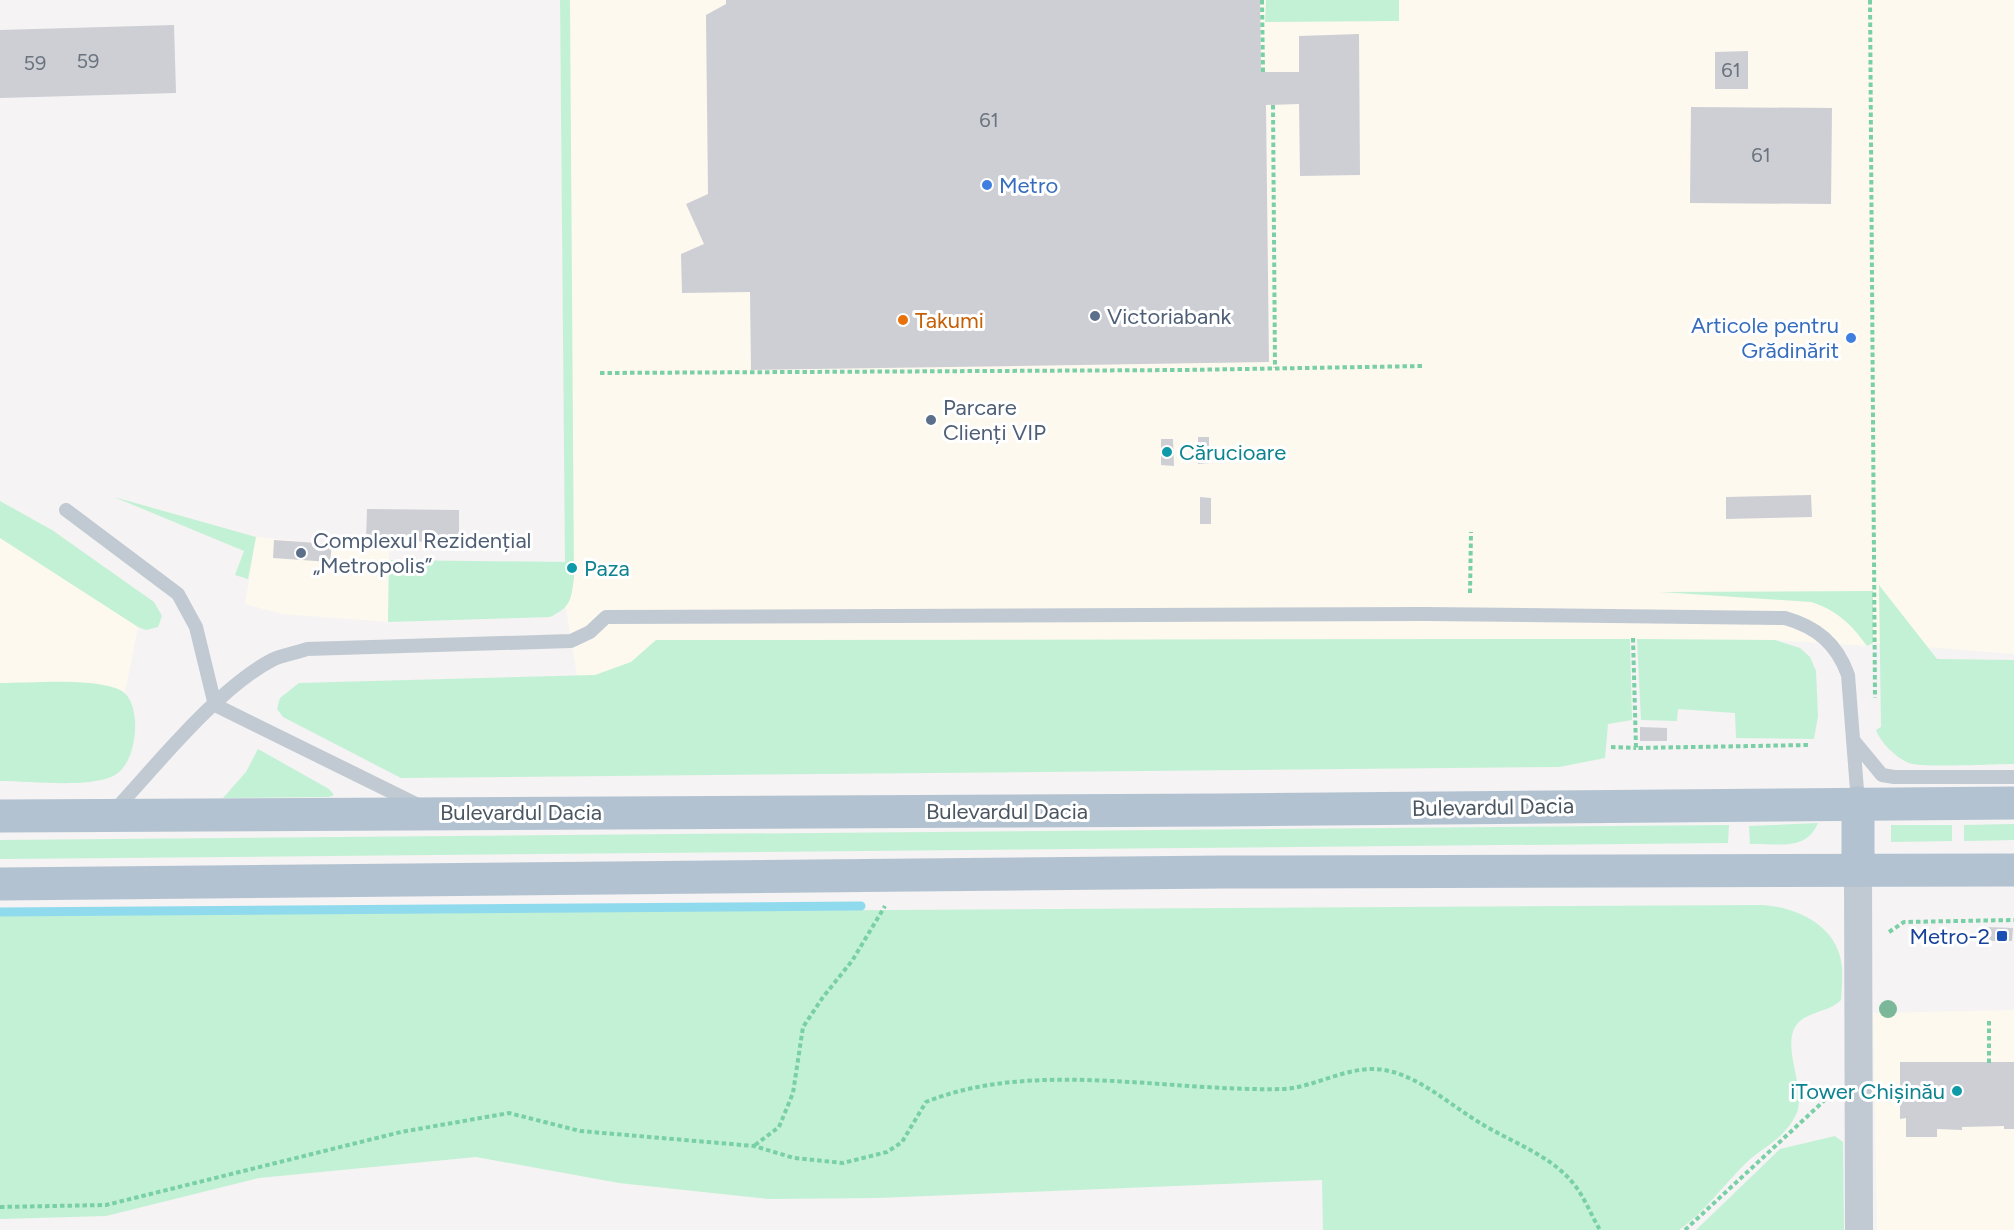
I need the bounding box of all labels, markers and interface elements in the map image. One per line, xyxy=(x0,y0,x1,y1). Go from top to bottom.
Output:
house number: 59 xyxy=(77,49,99,73)
house number: 59 xyxy=(24,51,46,75)
house number: 61 xyxy=(1721,58,1741,82)
house number: 61 xyxy=(979,108,999,132)
house number: 61 xyxy=(1751,143,1771,167)
place label: Metro xyxy=(999,172,1058,199)
marker: Metro xyxy=(980,178,994,192)
place label: Victoriabank xyxy=(1107,303,1231,330)
place label: Takumi xyxy=(915,307,984,334)
marker: Victoriabank xyxy=(1088,309,1102,323)
place label: Articole pentru Grădinărit xyxy=(1691,312,1839,364)
marker: Takumi xyxy=(896,313,910,327)
marker: Articole pentru Grădinărit xyxy=(1844,331,1858,345)
place label: Parcare Clienți VIP xyxy=(943,394,1046,446)
marker: Parcare Clienți VIP xyxy=(924,413,938,427)
place label: Cărucioare xyxy=(1179,439,1286,466)
marker: Cărucioare xyxy=(1160,445,1174,459)
place label: Complexul Rezidențial „Metropolis” xyxy=(313,527,531,579)
marker: Complexul Rezidențial „Metropolis” xyxy=(294,546,308,560)
place label: Paza xyxy=(584,555,630,582)
marker: Paza xyxy=(565,561,579,575)
street label: Bulevardul Dacia xyxy=(1412,792,1574,822)
street label: Bulevardul Dacia xyxy=(926,798,1088,825)
street label: Bulevardul Dacia xyxy=(440,799,602,826)
place label: Metro-2 xyxy=(1909,923,1990,950)
marker: Metro-2 xyxy=(1995,929,2009,943)
place label: iTower Chișinău xyxy=(1790,1078,1945,1105)
marker: iTower Chișinău xyxy=(1950,1084,1964,1098)

